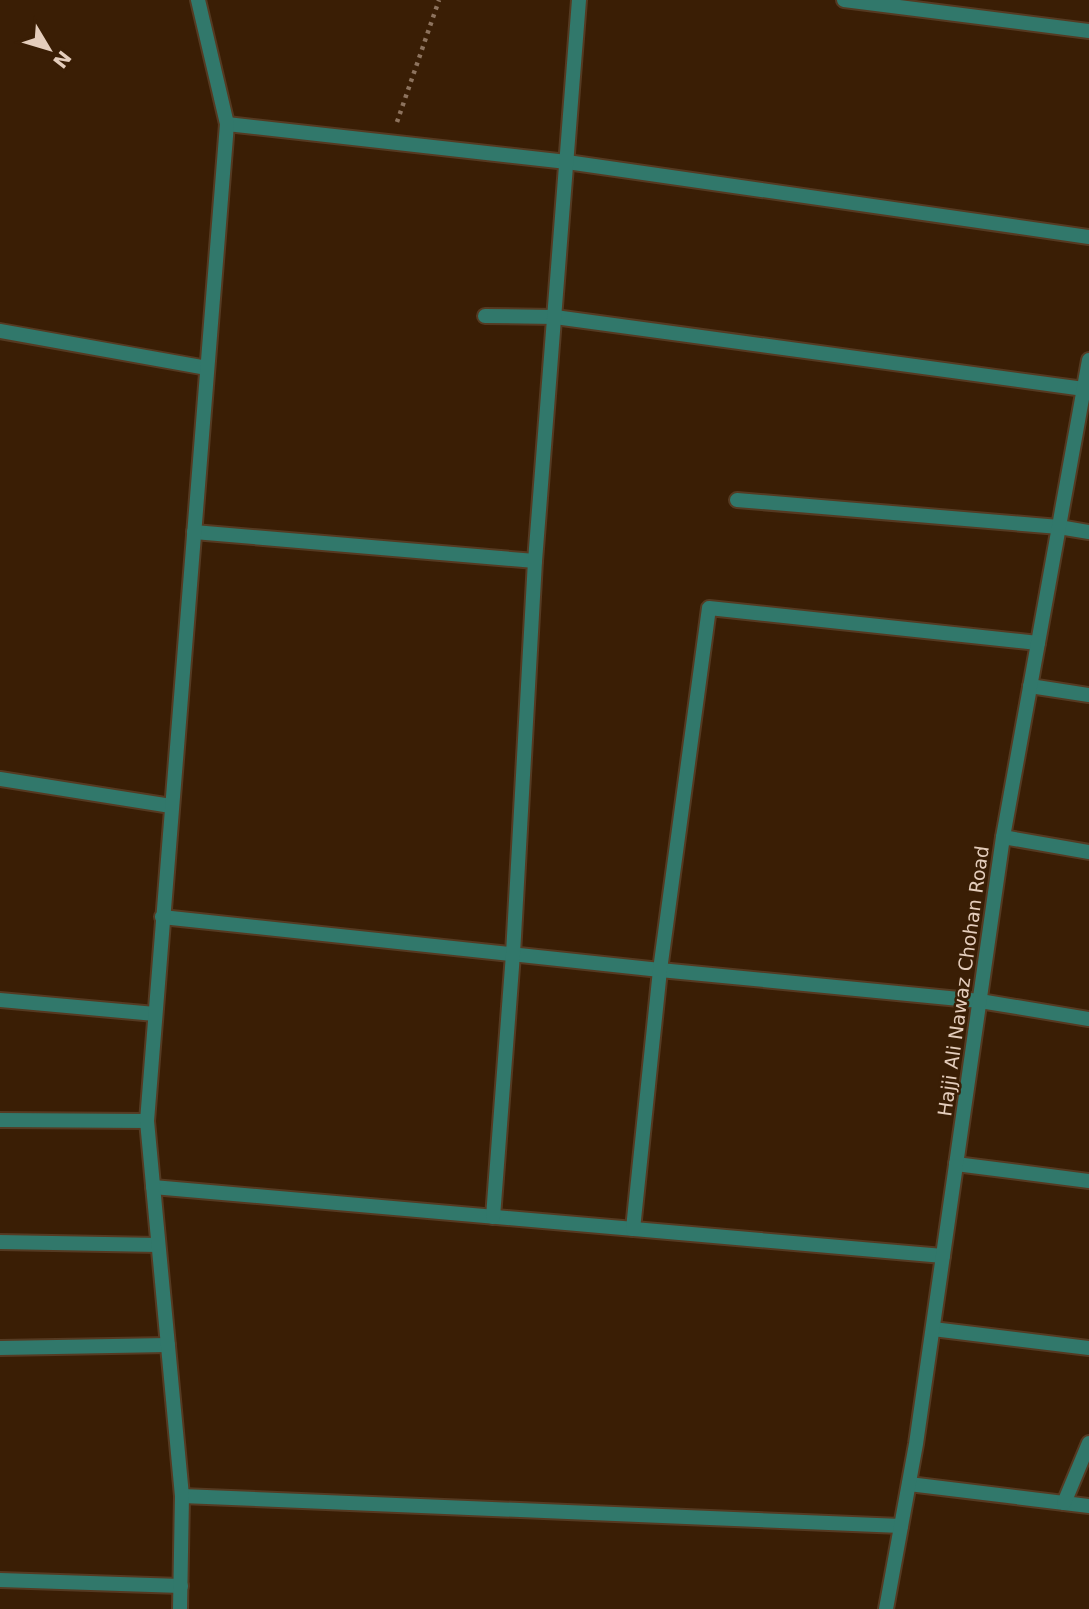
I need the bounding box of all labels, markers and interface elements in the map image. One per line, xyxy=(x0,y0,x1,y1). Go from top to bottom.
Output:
north arrow xyxy=(14,14,84,84)
text: N xyxy=(49,46,76,73)
street label: Hajji Ali Nawaz Chohan Road xyxy=(933,844,993,1118)

